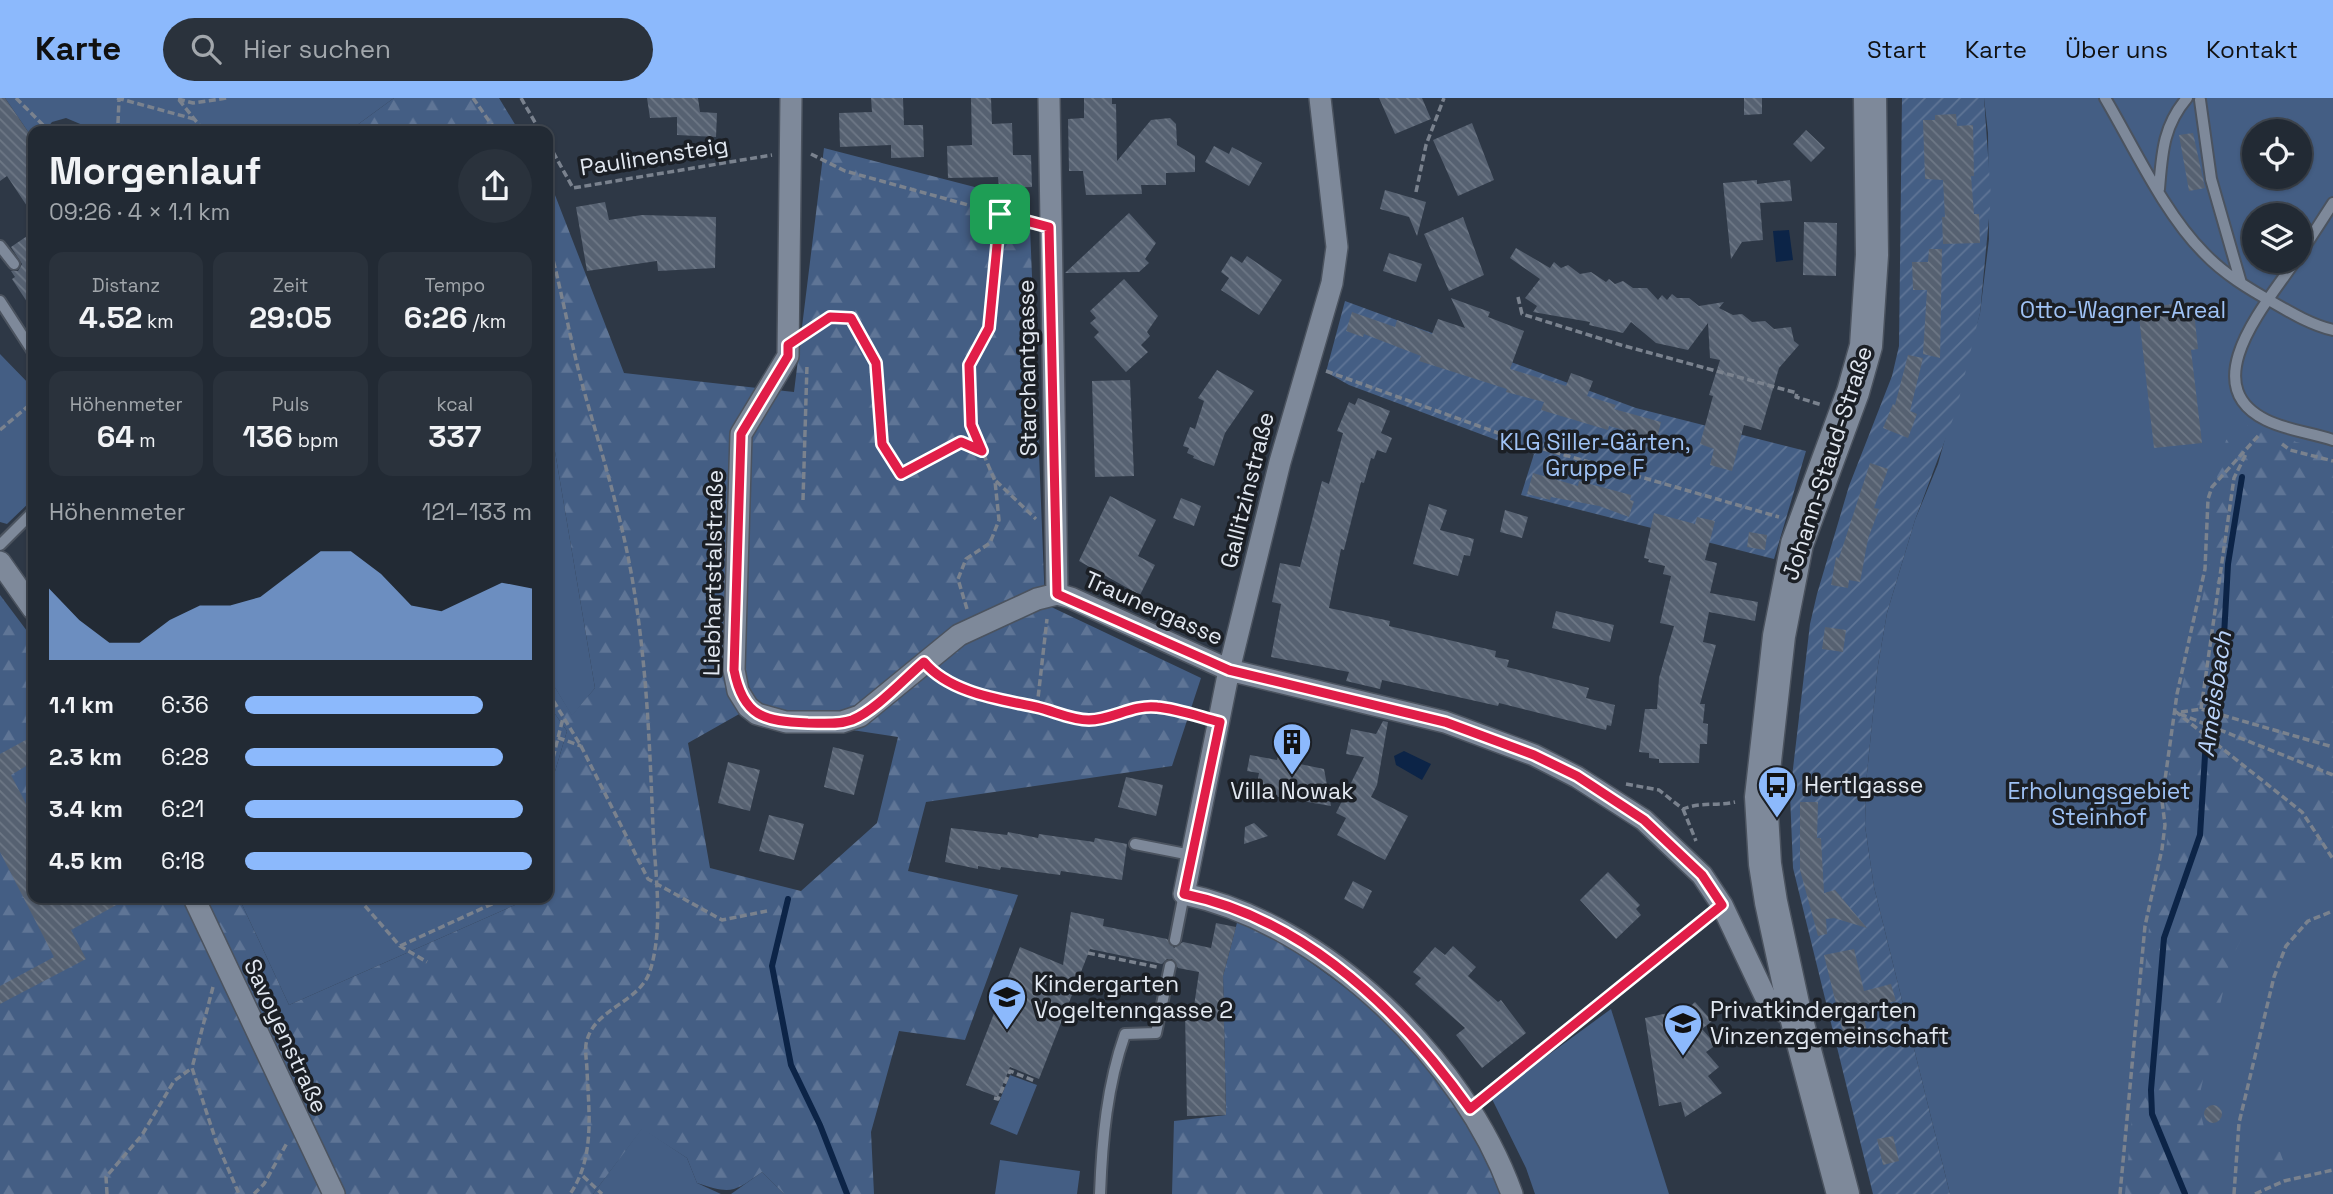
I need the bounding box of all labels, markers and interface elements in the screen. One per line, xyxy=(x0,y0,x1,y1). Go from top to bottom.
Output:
search box xyxy=(163,18,653,81)
text: Karte xyxy=(35,28,121,70)
icon: search xyxy=(187,30,225,68)
text: Hier suchen xyxy=(243,32,391,66)
text: Start xyxy=(1867,34,1927,65)
text: Karte xyxy=(1965,34,2027,65)
text: Über uns xyxy=(2065,34,2168,65)
text: Kontakt xyxy=(2206,34,2298,65)
map controls xyxy=(2242,119,2312,273)
button: locate xyxy=(2242,119,2312,189)
street label: Paulinensteig xyxy=(578,129,730,183)
text: Morgenlauf xyxy=(49,147,261,195)
button: share xyxy=(458,149,532,223)
pin xyxy=(970,184,1030,244)
icon: arrive xyxy=(981,195,1019,233)
text: 09:26 · 4 × 1.1 km xyxy=(49,197,230,227)
button: layers xyxy=(2242,203,2312,273)
text: Distanz xyxy=(92,273,160,298)
text: Zeit xyxy=(273,273,308,298)
text: Tempo xyxy=(424,273,485,298)
street label: Starchantgasse xyxy=(1010,279,1044,457)
park label: Otto-Wagner-Areal xyxy=(2020,295,2226,325)
text: 4.52 xyxy=(79,298,142,337)
text: 29:05 xyxy=(249,298,332,337)
text: 6:26 xyxy=(404,298,468,337)
text: km xyxy=(142,309,174,334)
text: /km xyxy=(468,309,506,334)
street label: Johann-Staud-Straße xyxy=(1775,342,1879,584)
text: Höhenmeter xyxy=(70,392,183,417)
text: Puls xyxy=(272,392,309,417)
text: kcal xyxy=(436,392,473,417)
street label: Gallitzinstraße xyxy=(1213,409,1281,571)
text: 64 xyxy=(97,417,134,456)
text: 136 xyxy=(242,417,293,456)
text: 337 xyxy=(428,417,481,456)
park label: KLG Siller-Gärten, Gruppe F xyxy=(1499,427,1691,483)
text: m xyxy=(134,428,156,453)
text: bpm xyxy=(293,428,339,453)
street label: Liebhartstalstraße xyxy=(696,470,730,676)
text: Höhenmeter xyxy=(49,497,186,527)
text: 121–133 m xyxy=(422,497,532,527)
street label: Traunergasse xyxy=(1080,564,1228,652)
water label: Ameisbach xyxy=(2190,628,2238,759)
text: 1.1 km xyxy=(49,690,114,720)
text: 6:36 xyxy=(161,690,209,720)
building icon: Villa Nowak xyxy=(1271,721,1313,776)
text: 2.3 km xyxy=(49,742,122,772)
text: 6:28 xyxy=(161,742,209,772)
bus stop icon: Hertlgasse xyxy=(1756,764,1798,819)
place label: Hertlgasse xyxy=(1804,770,1923,800)
place label: Villa Nowak xyxy=(1230,776,1354,806)
park label: Erholungsgebiet Steinhof xyxy=(2007,776,2191,832)
text: 3.4 km xyxy=(49,794,123,824)
text: 6:21 xyxy=(161,794,204,824)
text: 4.5 km xyxy=(49,846,123,876)
text: 6:18 xyxy=(161,846,205,876)
street label: Savoyenstraße xyxy=(237,954,335,1118)
place label: Kindergarten Vogeltenngasse 2 xyxy=(1034,969,1233,1025)
school or university icon: Kindergarten Vogeltenngasse 2 xyxy=(986,976,1028,1031)
place label: Privatkindergarten Vinzenzgemeinschaft xyxy=(1710,995,1949,1051)
school or university icon: Privatkindergarten Vinzenzgemeinschaft xyxy=(1662,1002,1704,1057)

